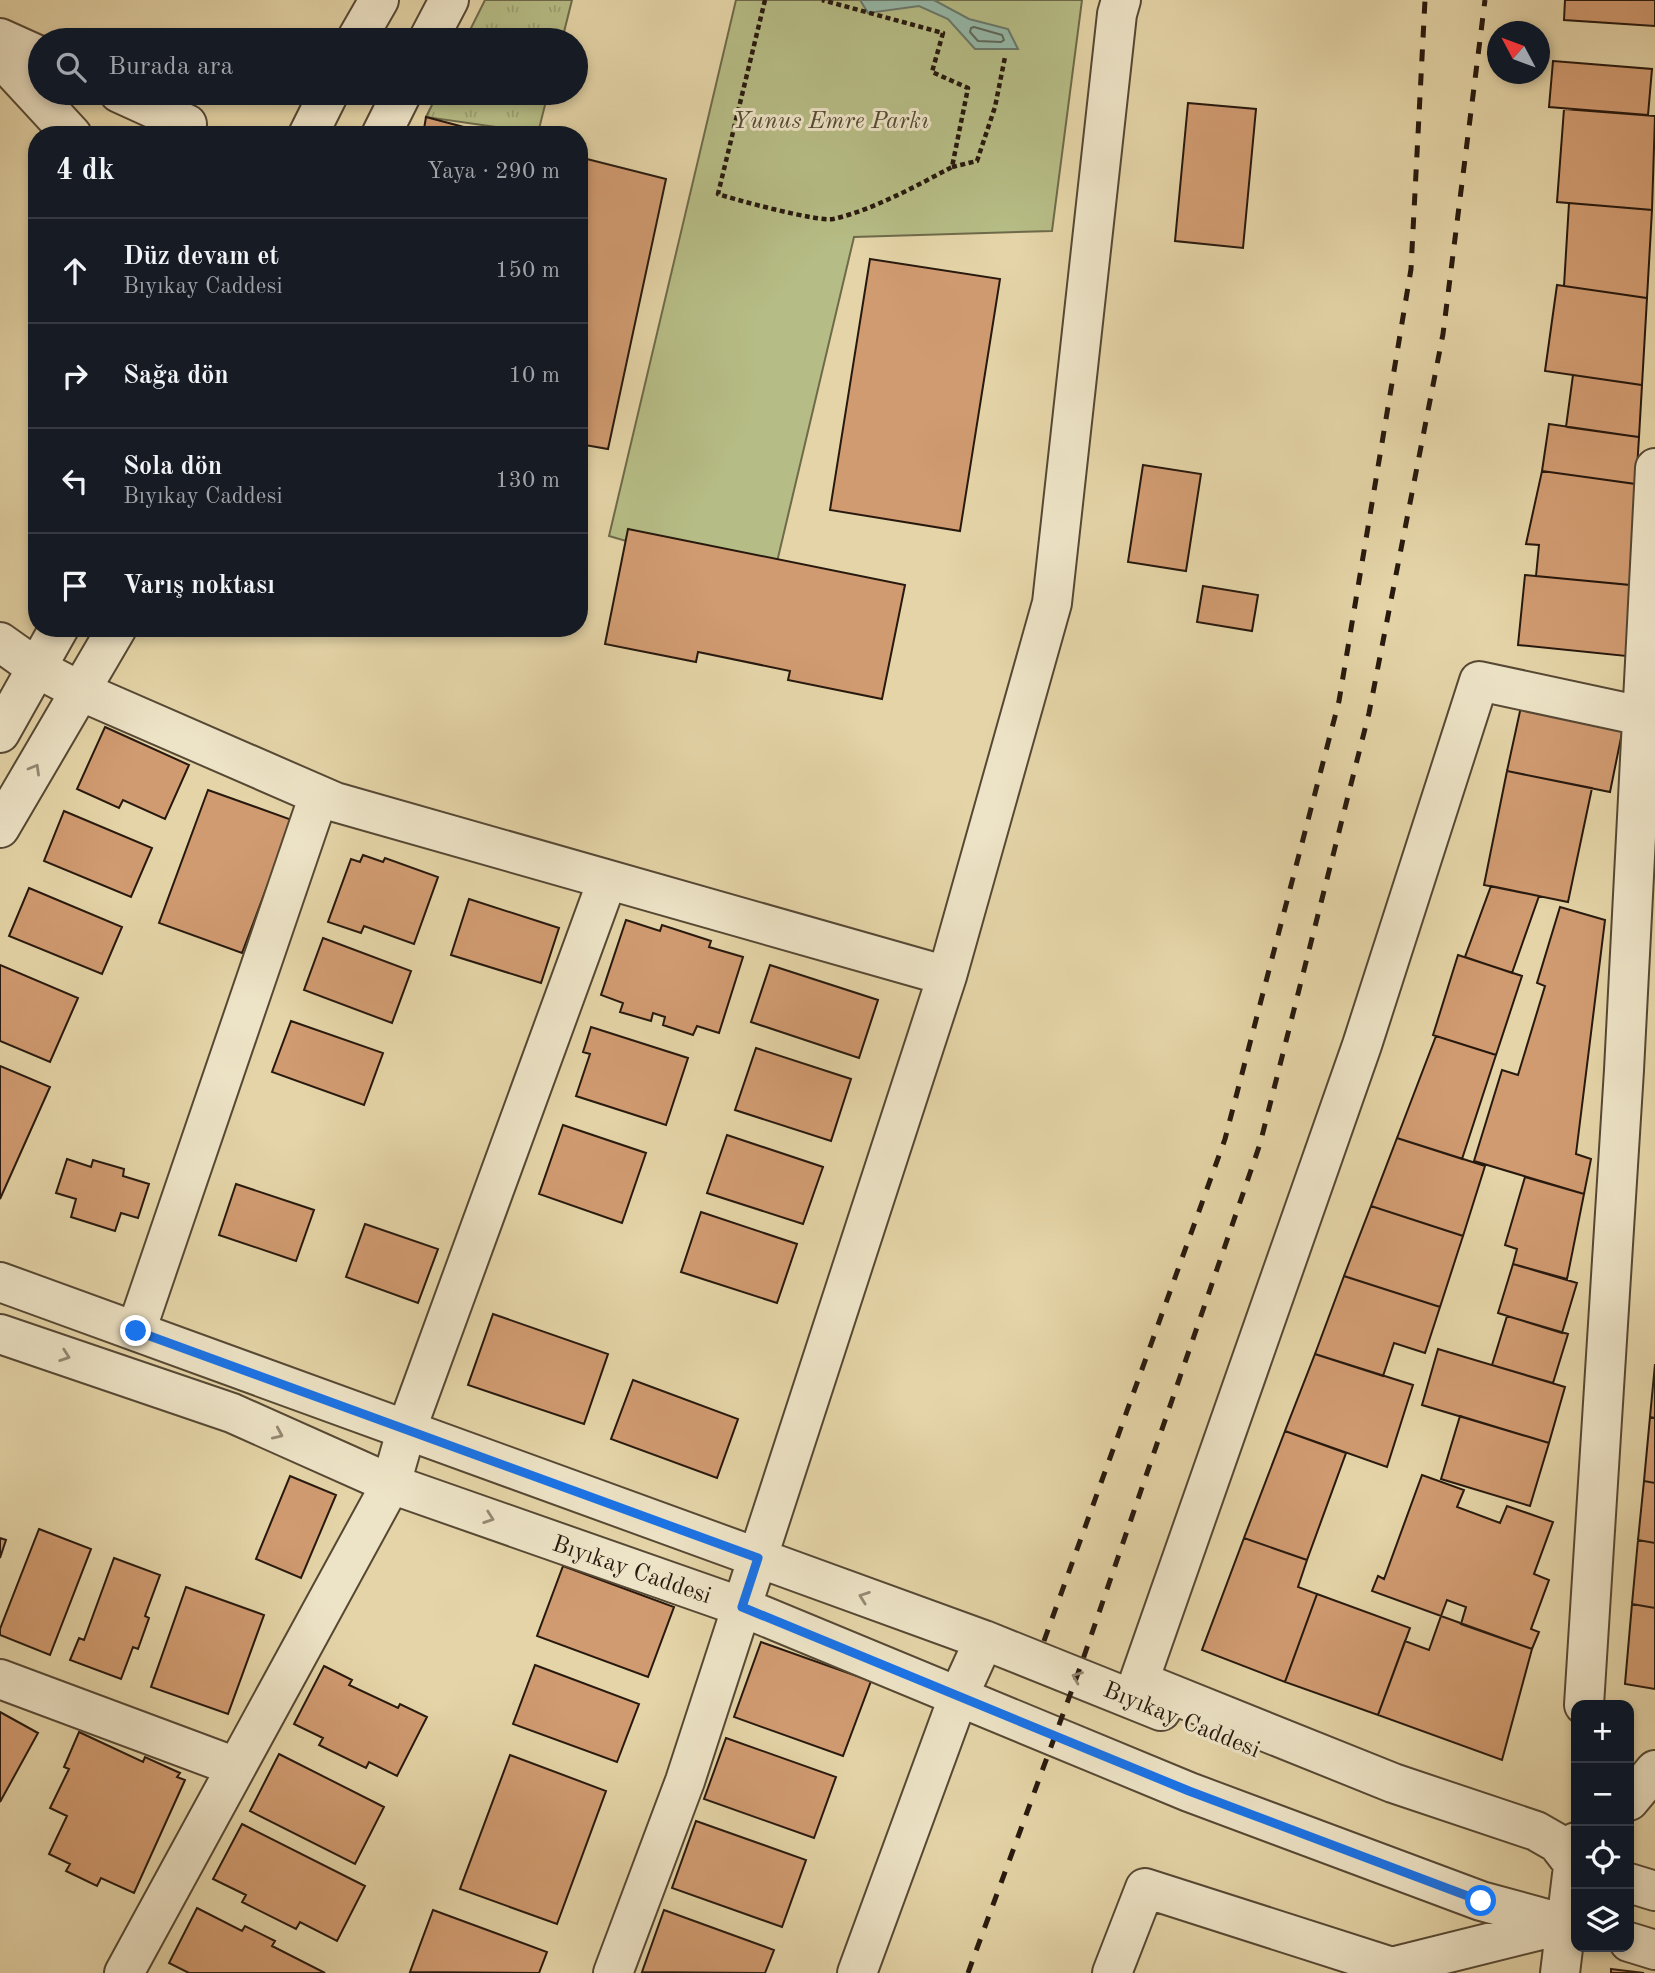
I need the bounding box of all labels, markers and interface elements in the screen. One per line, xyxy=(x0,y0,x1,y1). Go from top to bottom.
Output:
north arrow xyxy=(1487,21,1550,84)
search box xyxy=(28,28,588,105)
icon: search xyxy=(52,48,90,86)
text: Burada ara xyxy=(108,54,233,80)
park label: Yunus Emre Parkı xyxy=(733,110,929,134)
text: 4 dk xyxy=(56,156,115,186)
text: Yaya · 290 m xyxy=(427,160,560,183)
text: Düz devam et xyxy=(123,244,279,270)
icon: ahead xyxy=(56,252,94,290)
text: 150 m xyxy=(495,259,560,282)
text: Bıyıkay Caddesi xyxy=(123,275,283,298)
icon: right xyxy=(56,357,94,395)
text: Sağa dön xyxy=(123,363,229,389)
text: 10 m xyxy=(509,364,560,387)
text: Sola dön xyxy=(123,454,222,480)
icon: left xyxy=(56,462,94,500)
text: 130 m xyxy=(495,469,560,492)
text: Bıyıkay Caddesi xyxy=(123,485,283,508)
icon: arrive xyxy=(56,567,94,605)
text: Varış noktası xyxy=(123,573,275,599)
one-way arrow xyxy=(26,763,39,776)
route end xyxy=(120,1315,151,1346)
one-way arrow xyxy=(58,1348,70,1362)
one-way arrow xyxy=(271,1426,283,1440)
one-way arrow xyxy=(483,1510,495,1524)
street label: Bıyıkay Caddesi xyxy=(549,1532,714,1609)
one-way arrow xyxy=(859,1591,871,1605)
one-way arrow xyxy=(1072,1671,1085,1685)
street label: Bıyıkay Caddesi xyxy=(1100,1679,1263,1763)
map controls xyxy=(1571,1700,1634,1952)
button: + xyxy=(1571,1700,1634,1763)
button: − xyxy=(1571,1763,1634,1826)
button: locate xyxy=(1571,1826,1634,1889)
route start xyxy=(1465,1885,1496,1916)
button: layers xyxy=(1571,1889,1634,1952)

